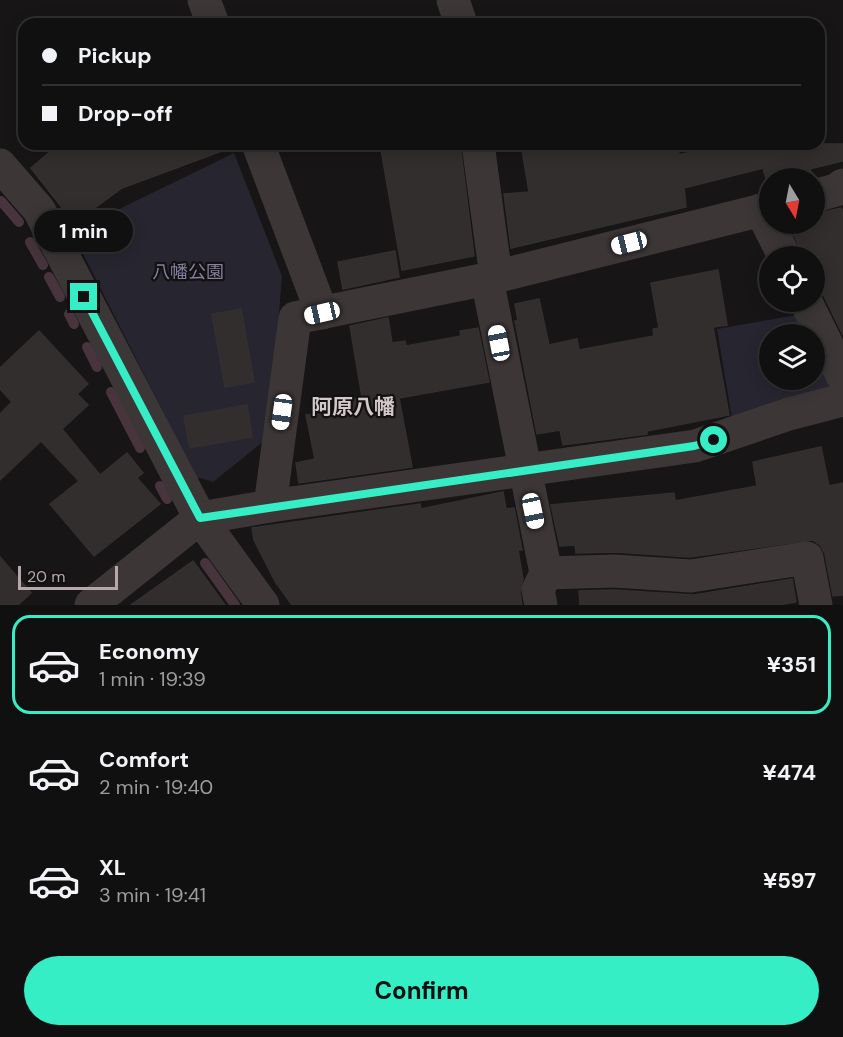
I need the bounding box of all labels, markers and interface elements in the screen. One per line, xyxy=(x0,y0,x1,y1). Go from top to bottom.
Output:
text: Pickup xyxy=(78,41,152,70)
text: Drop-off xyxy=(78,99,173,128)
north arrow xyxy=(759,168,825,234)
map controls xyxy=(759,168,825,390)
callout: 1 min xyxy=(34,210,134,252)
text: 1 min xyxy=(59,218,108,244)
car xyxy=(609,230,649,256)
button: locate xyxy=(759,246,825,312)
park label: 八幡公園 xyxy=(152,260,224,284)
route end xyxy=(70,283,97,310)
car xyxy=(302,300,342,326)
car xyxy=(487,324,511,362)
button: layers xyxy=(759,324,825,390)
car xyxy=(271,393,293,431)
district label: 阿原八幡 xyxy=(311,393,395,421)
route start xyxy=(700,426,727,453)
car xyxy=(520,492,546,530)
scale bar xyxy=(18,563,118,590)
text: 20 m xyxy=(27,566,66,587)
text: Economy xyxy=(99,637,199,666)
icon: car xyxy=(27,638,81,692)
text: ¥351 xyxy=(767,650,816,679)
text: 1 min · 19:39 xyxy=(99,666,206,692)
text: Comfort xyxy=(99,745,189,774)
icon: car xyxy=(27,746,81,800)
text: ¥474 xyxy=(762,758,816,787)
text: 2 min · 19:40 xyxy=(99,774,213,800)
text: XL xyxy=(99,853,126,882)
icon: car xyxy=(27,854,81,908)
text: ¥597 xyxy=(763,866,816,895)
text: 3 min · 19:41 xyxy=(99,882,206,908)
button: Confirm xyxy=(24,956,819,1025)

